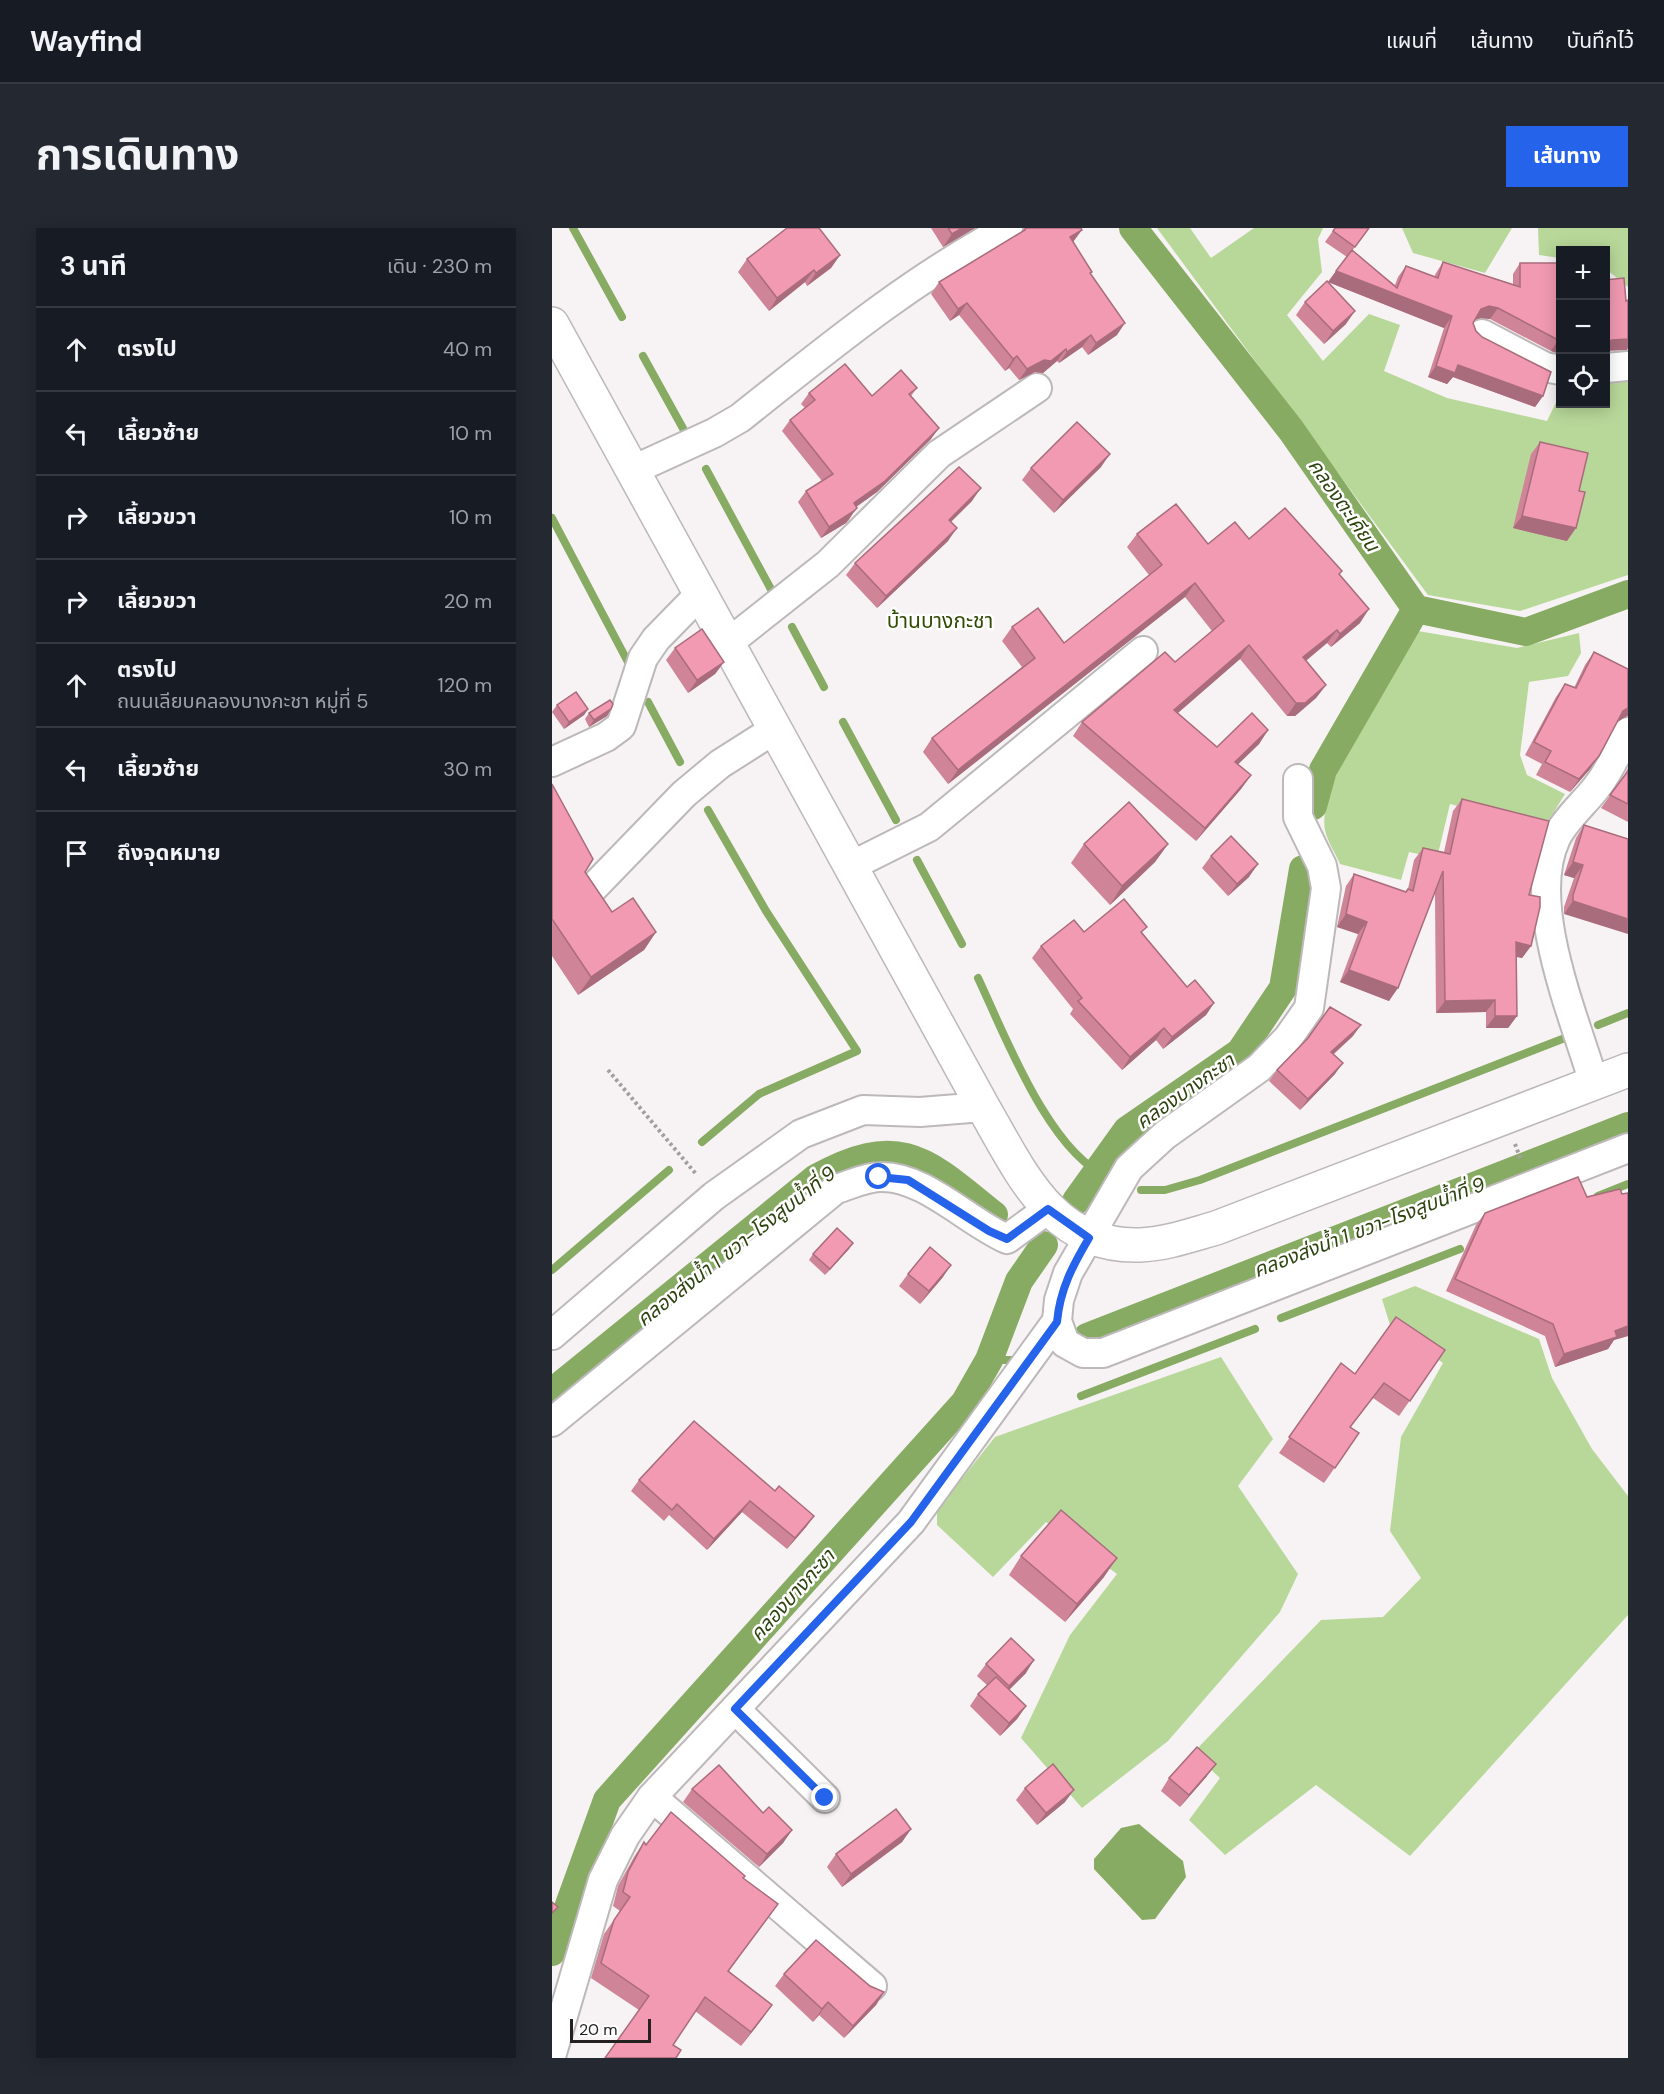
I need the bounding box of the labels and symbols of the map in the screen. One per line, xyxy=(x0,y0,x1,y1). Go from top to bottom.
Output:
water label: คลองตะเคียน xyxy=(1303,454,1386,558)
district label: บ้านบางกะชา xyxy=(887,607,993,635)
water label: คลองบางกะชา xyxy=(1131,1047,1240,1135)
water label: คลองส่งน้ำ 1 ขวา-โรงสูบน้ำที่ 9 xyxy=(631,1159,841,1332)
route start xyxy=(865,1163,891,1189)
water label: คลองส่งน้ำ 1 ขวา-โรงสูบน้ำที่ 9 xyxy=(1249,1170,1488,1283)
water label: คลองบางกะชา xyxy=(744,1543,841,1646)
route end xyxy=(811,1784,837,1810)
scale bar xyxy=(570,2016,651,2044)

